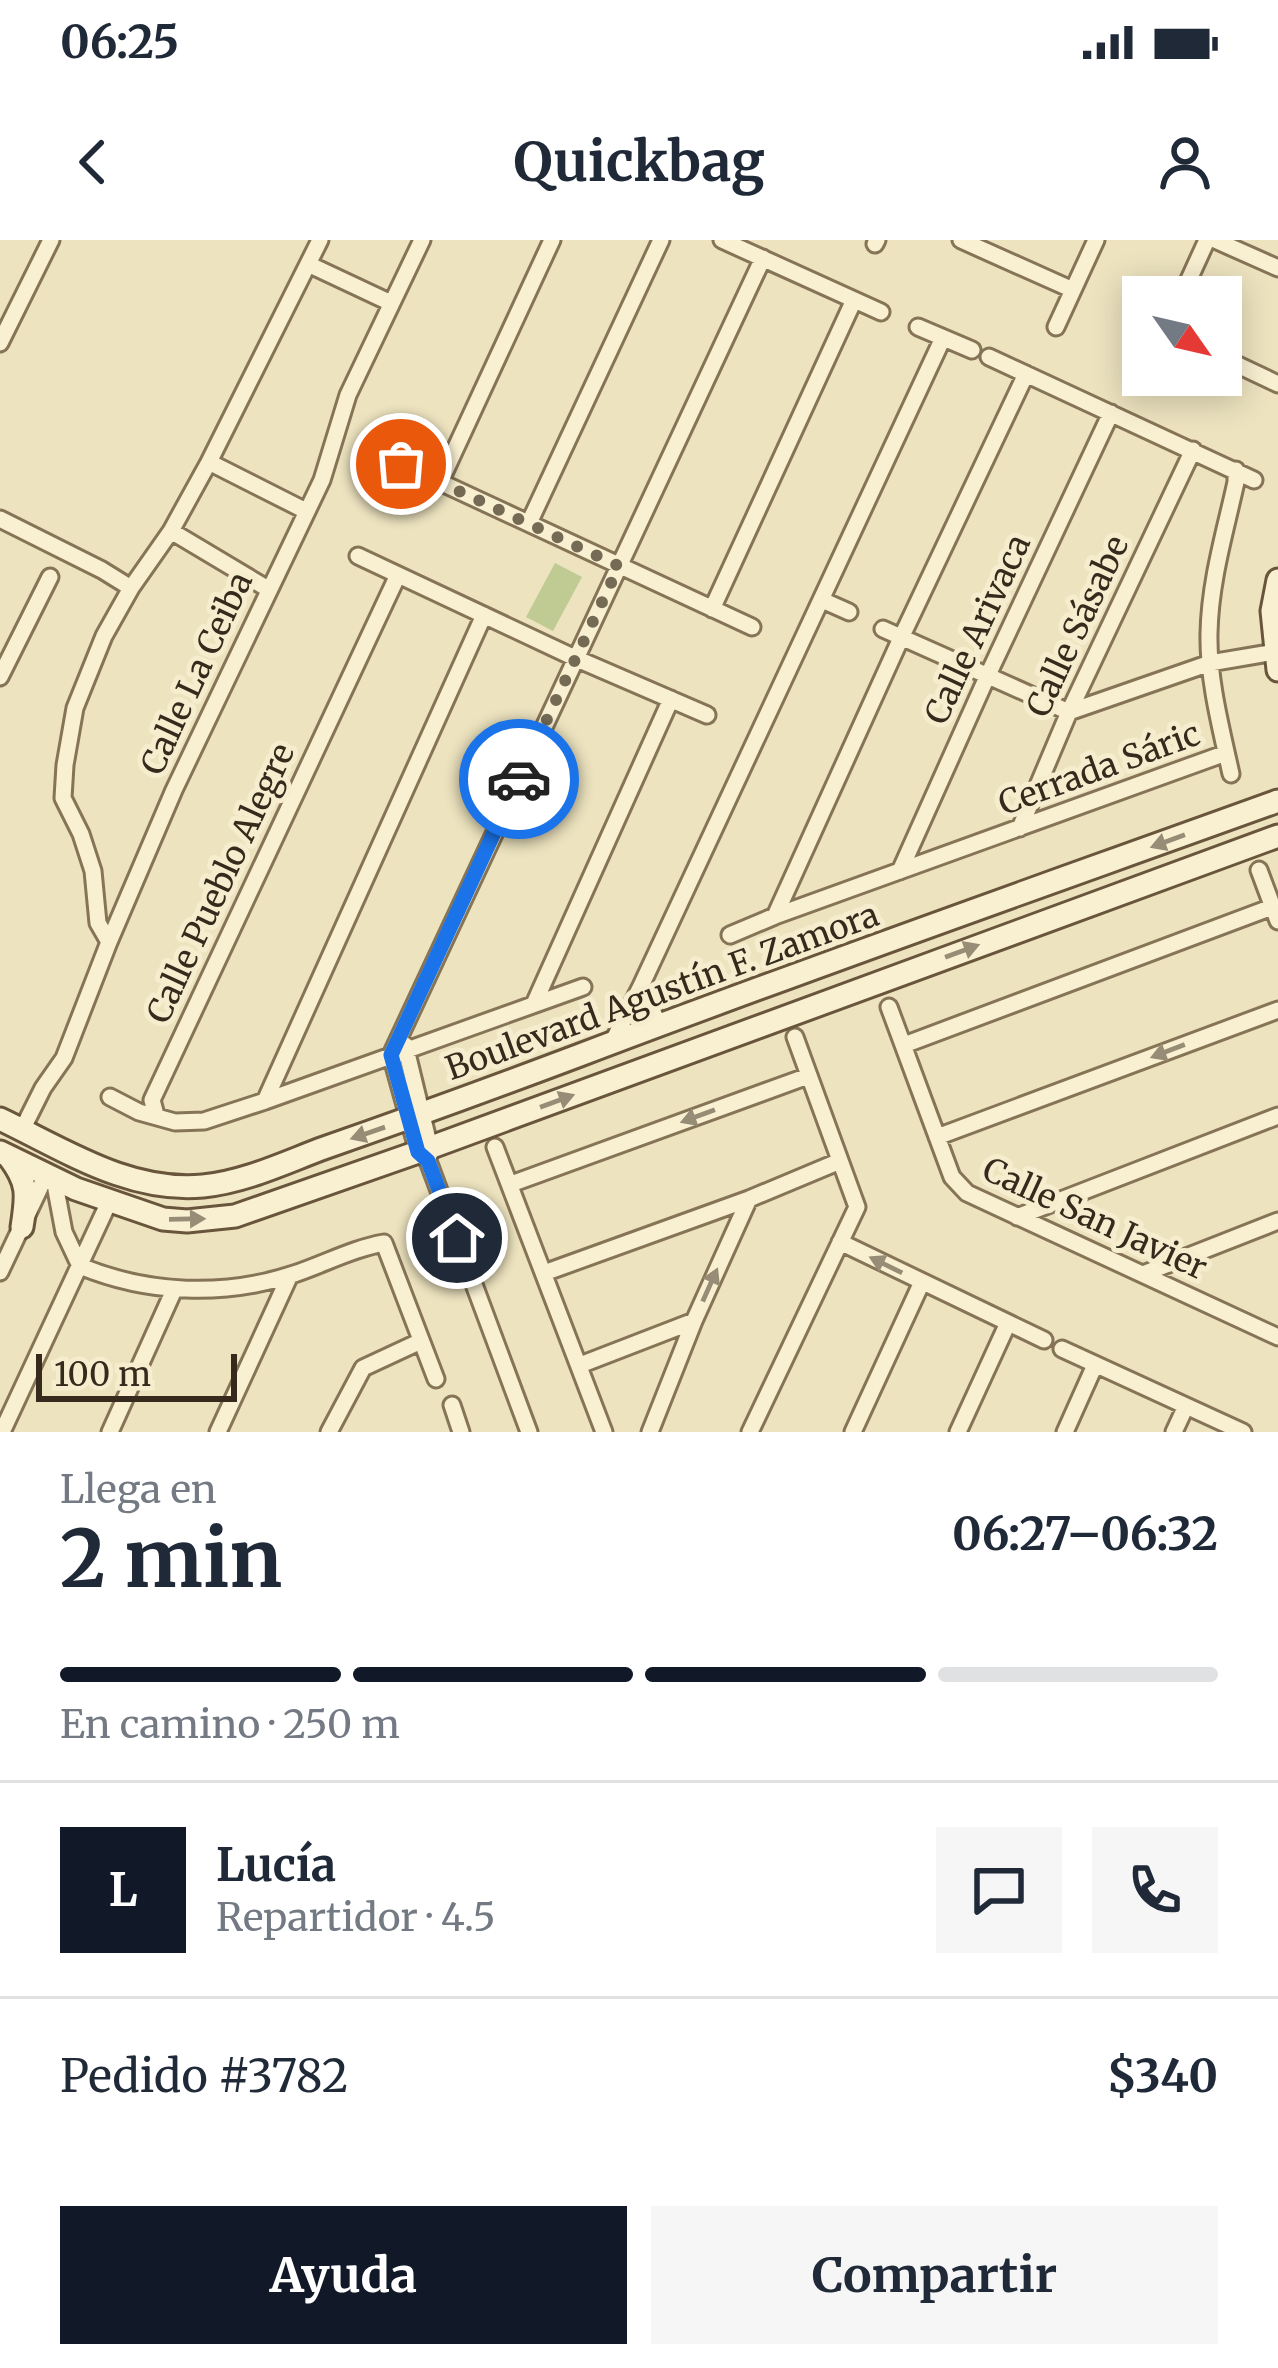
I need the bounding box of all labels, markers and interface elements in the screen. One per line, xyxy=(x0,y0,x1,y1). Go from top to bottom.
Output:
text: 06:25 xyxy=(60,14,179,70)
text: Quickbag xyxy=(513,128,765,196)
icon: back xyxy=(60,129,126,195)
icon: person xyxy=(1152,129,1218,195)
north arrow xyxy=(1122,276,1242,396)
map controls xyxy=(1122,276,1242,396)
pin xyxy=(350,413,452,515)
icon: bag xyxy=(368,431,434,497)
street label: Calle Arivaca xyxy=(916,528,1039,730)
street label: Calle Sásabe xyxy=(1018,529,1137,723)
street label: Calle La Ceiba xyxy=(132,565,261,781)
street label: Cerrada Sáric xyxy=(993,713,1205,824)
courier xyxy=(459,719,579,839)
street label: Calle Pueblo Alegre xyxy=(138,737,303,1029)
icon: car xyxy=(486,746,552,812)
one-way arrow xyxy=(1150,832,1186,851)
street label: Boulevard Agustín F. Zamora xyxy=(440,894,884,1089)
one-way arrow xyxy=(944,941,980,960)
one-way arrow xyxy=(1150,1042,1186,1061)
one-way arrow xyxy=(539,1091,575,1109)
one-way arrow xyxy=(680,1108,716,1126)
one-way arrow xyxy=(350,1125,386,1143)
street label: Calle San Javier xyxy=(976,1149,1214,1288)
pin xyxy=(406,1187,508,1289)
icon: home xyxy=(424,1205,490,1271)
one-way arrow xyxy=(169,1210,207,1229)
one-way arrow xyxy=(868,1255,903,1275)
one-way arrow xyxy=(700,1267,720,1302)
scale bar xyxy=(36,1348,237,1401)
text: 100 m xyxy=(54,1354,151,1395)
text: Llega en xyxy=(60,1465,217,1514)
text: 06:27–06:32 xyxy=(952,1506,1218,1562)
text: 2 min xyxy=(60,1510,282,1608)
text: En camino · 250 m xyxy=(60,1700,400,1749)
button: chat xyxy=(936,1827,1062,1953)
button: phone xyxy=(1092,1827,1218,1953)
text: Lucía xyxy=(216,1837,336,1893)
text: L xyxy=(109,1862,137,1918)
text: Repartidor · 4.5 xyxy=(216,1893,495,1942)
text: Pedido #3782 xyxy=(60,2048,349,2104)
text: $340 xyxy=(1107,2048,1218,2104)
button: Ayuda xyxy=(60,2206,627,2344)
button: Compartir xyxy=(651,2206,1218,2344)

